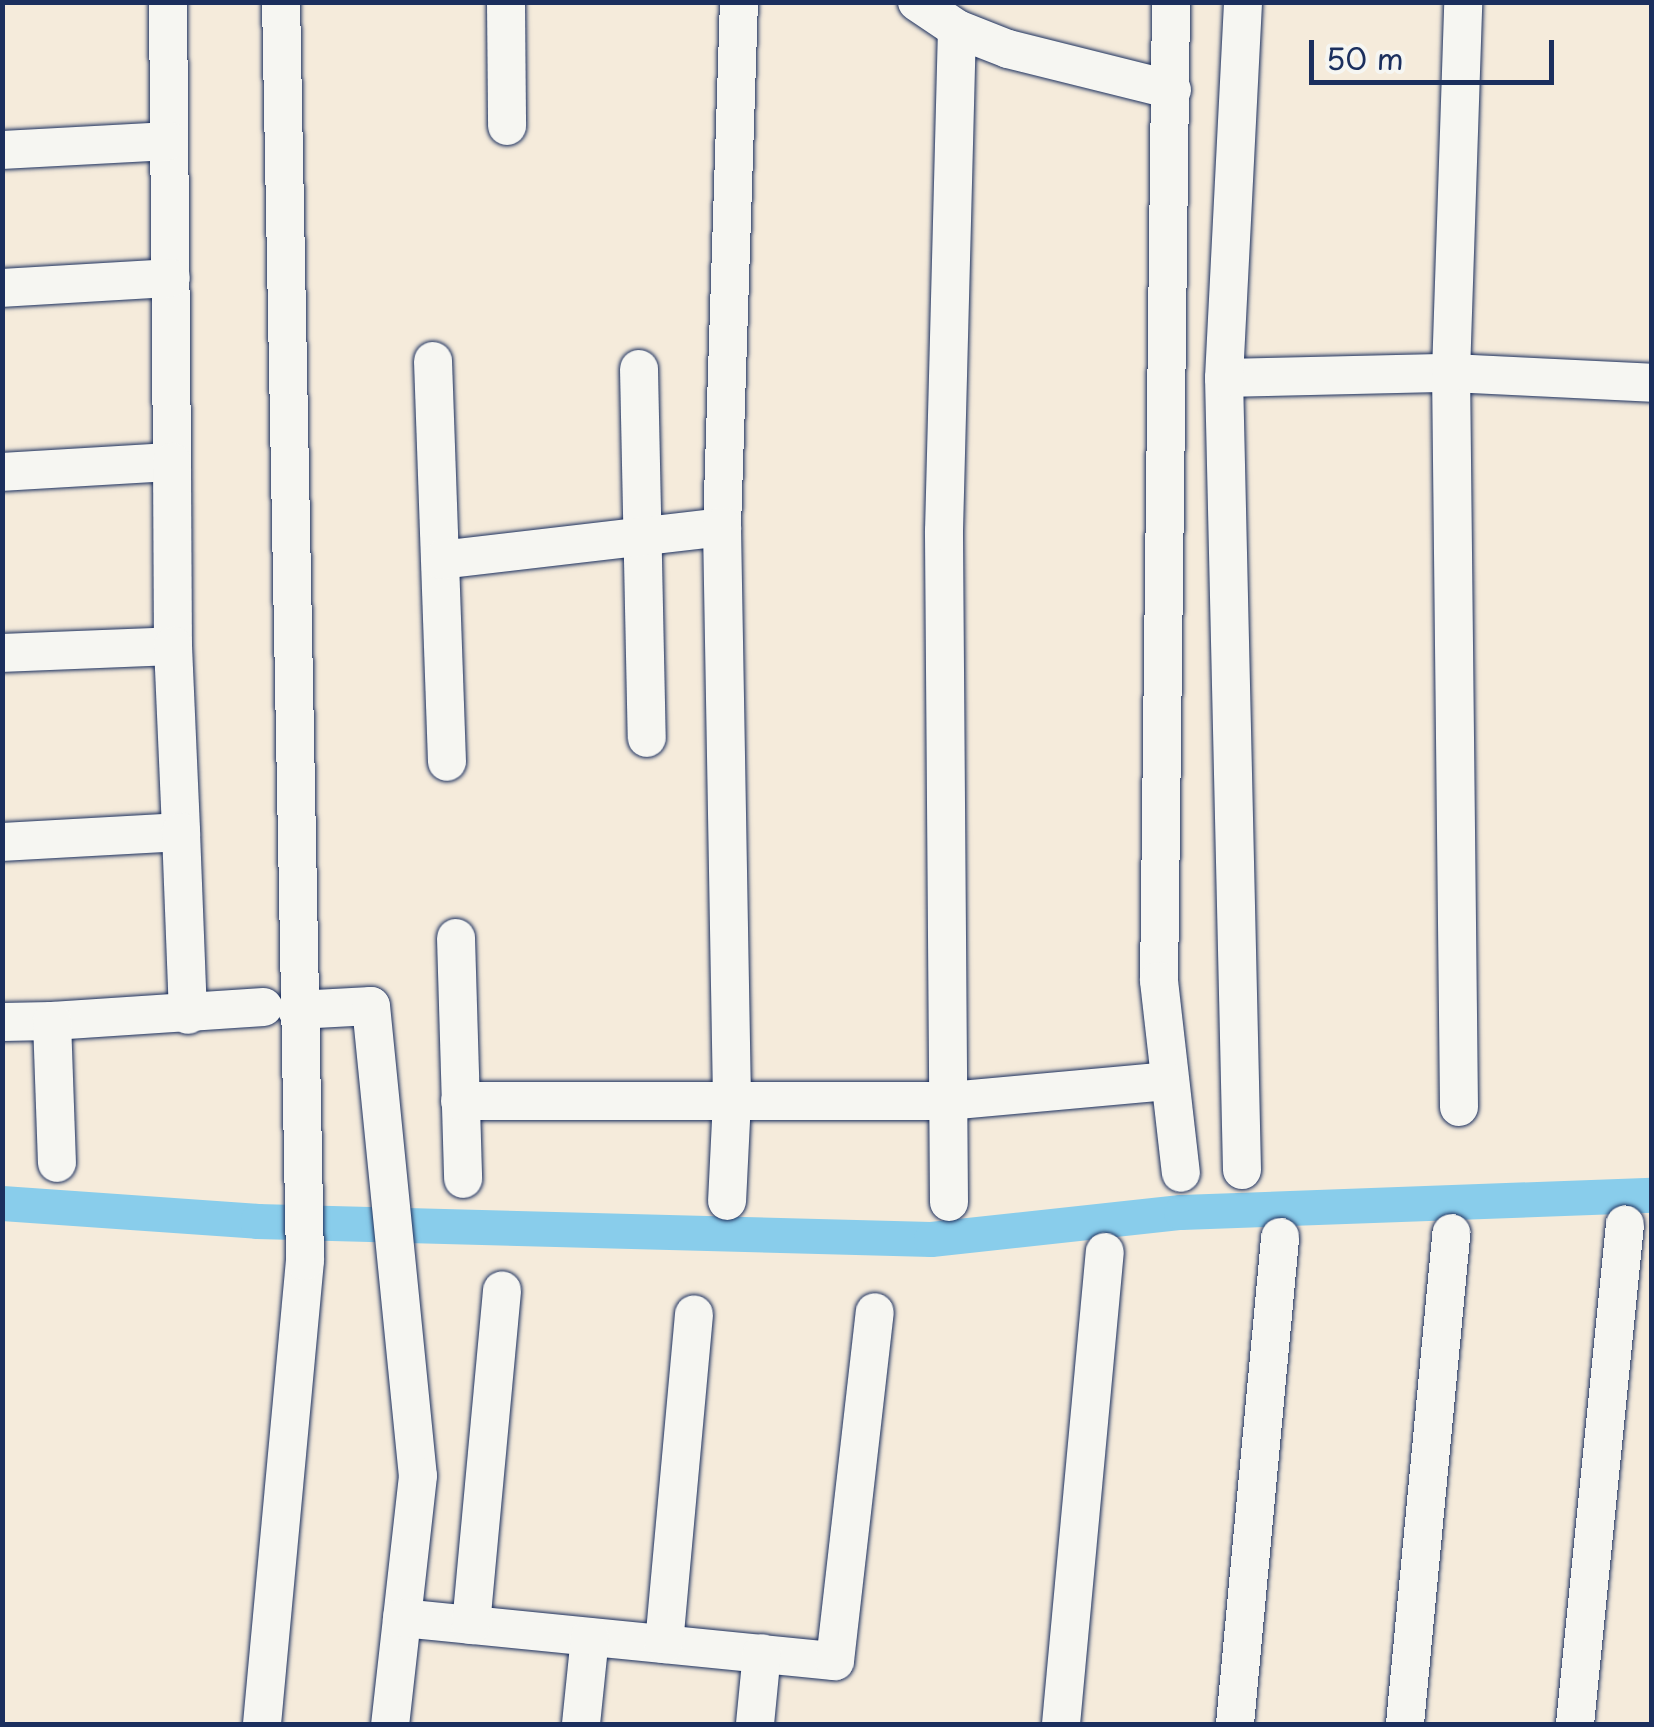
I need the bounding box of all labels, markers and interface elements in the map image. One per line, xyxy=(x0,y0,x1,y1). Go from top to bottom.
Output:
scale bar xyxy=(1314,20,1559,82)
text: 50 m xyxy=(1326,35,1404,80)

